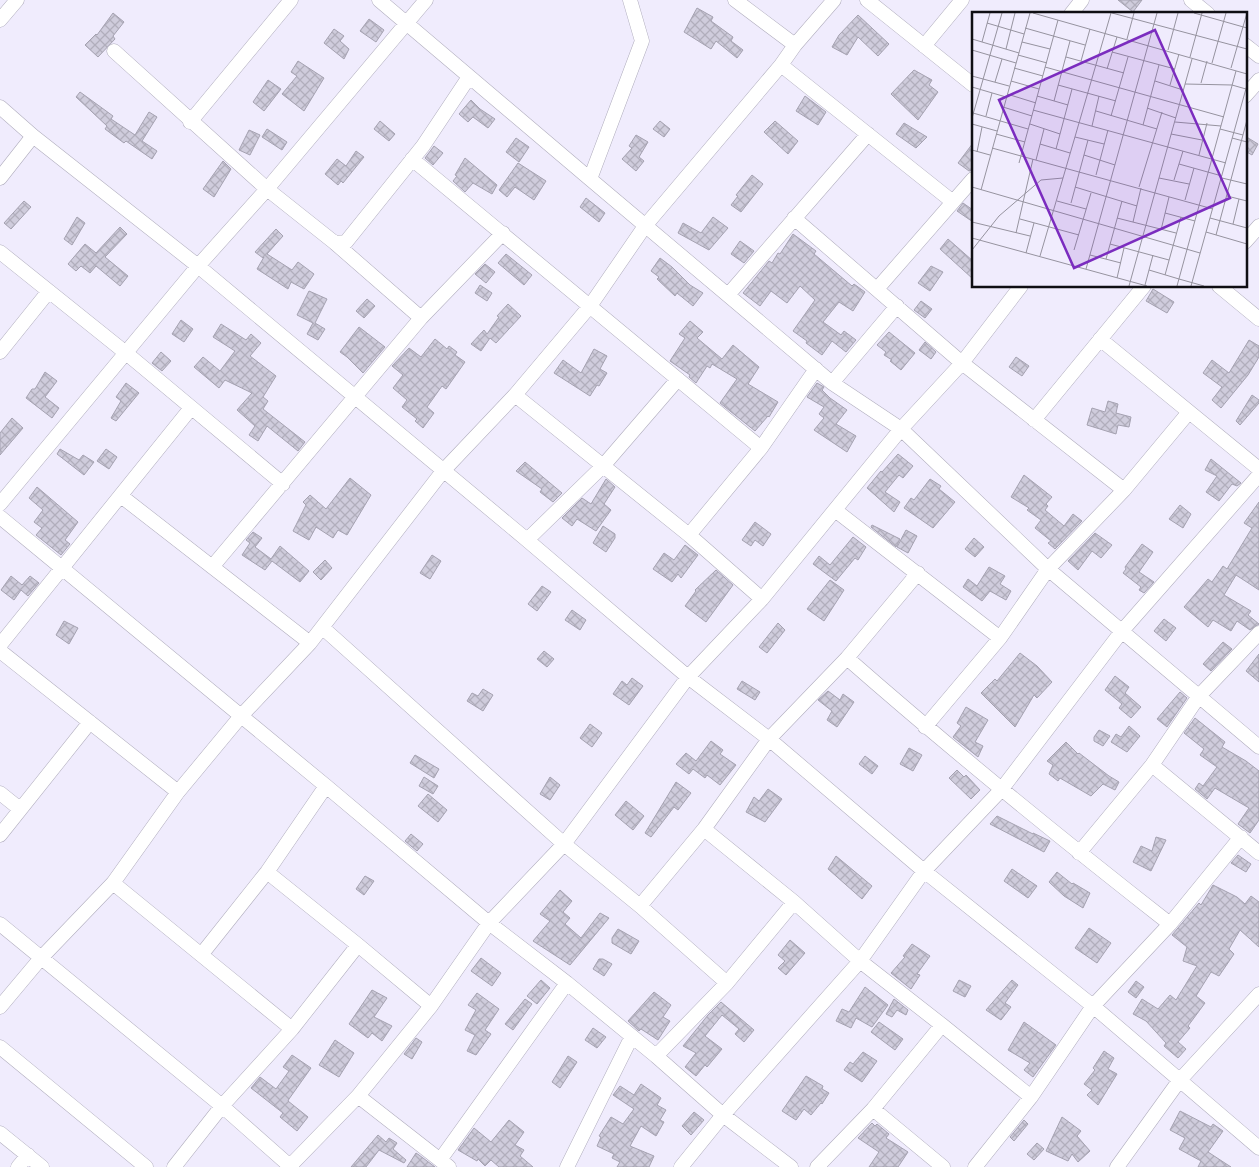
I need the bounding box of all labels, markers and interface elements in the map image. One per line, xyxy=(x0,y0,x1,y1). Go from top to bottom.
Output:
inset map xyxy=(972,12,1246,288)

